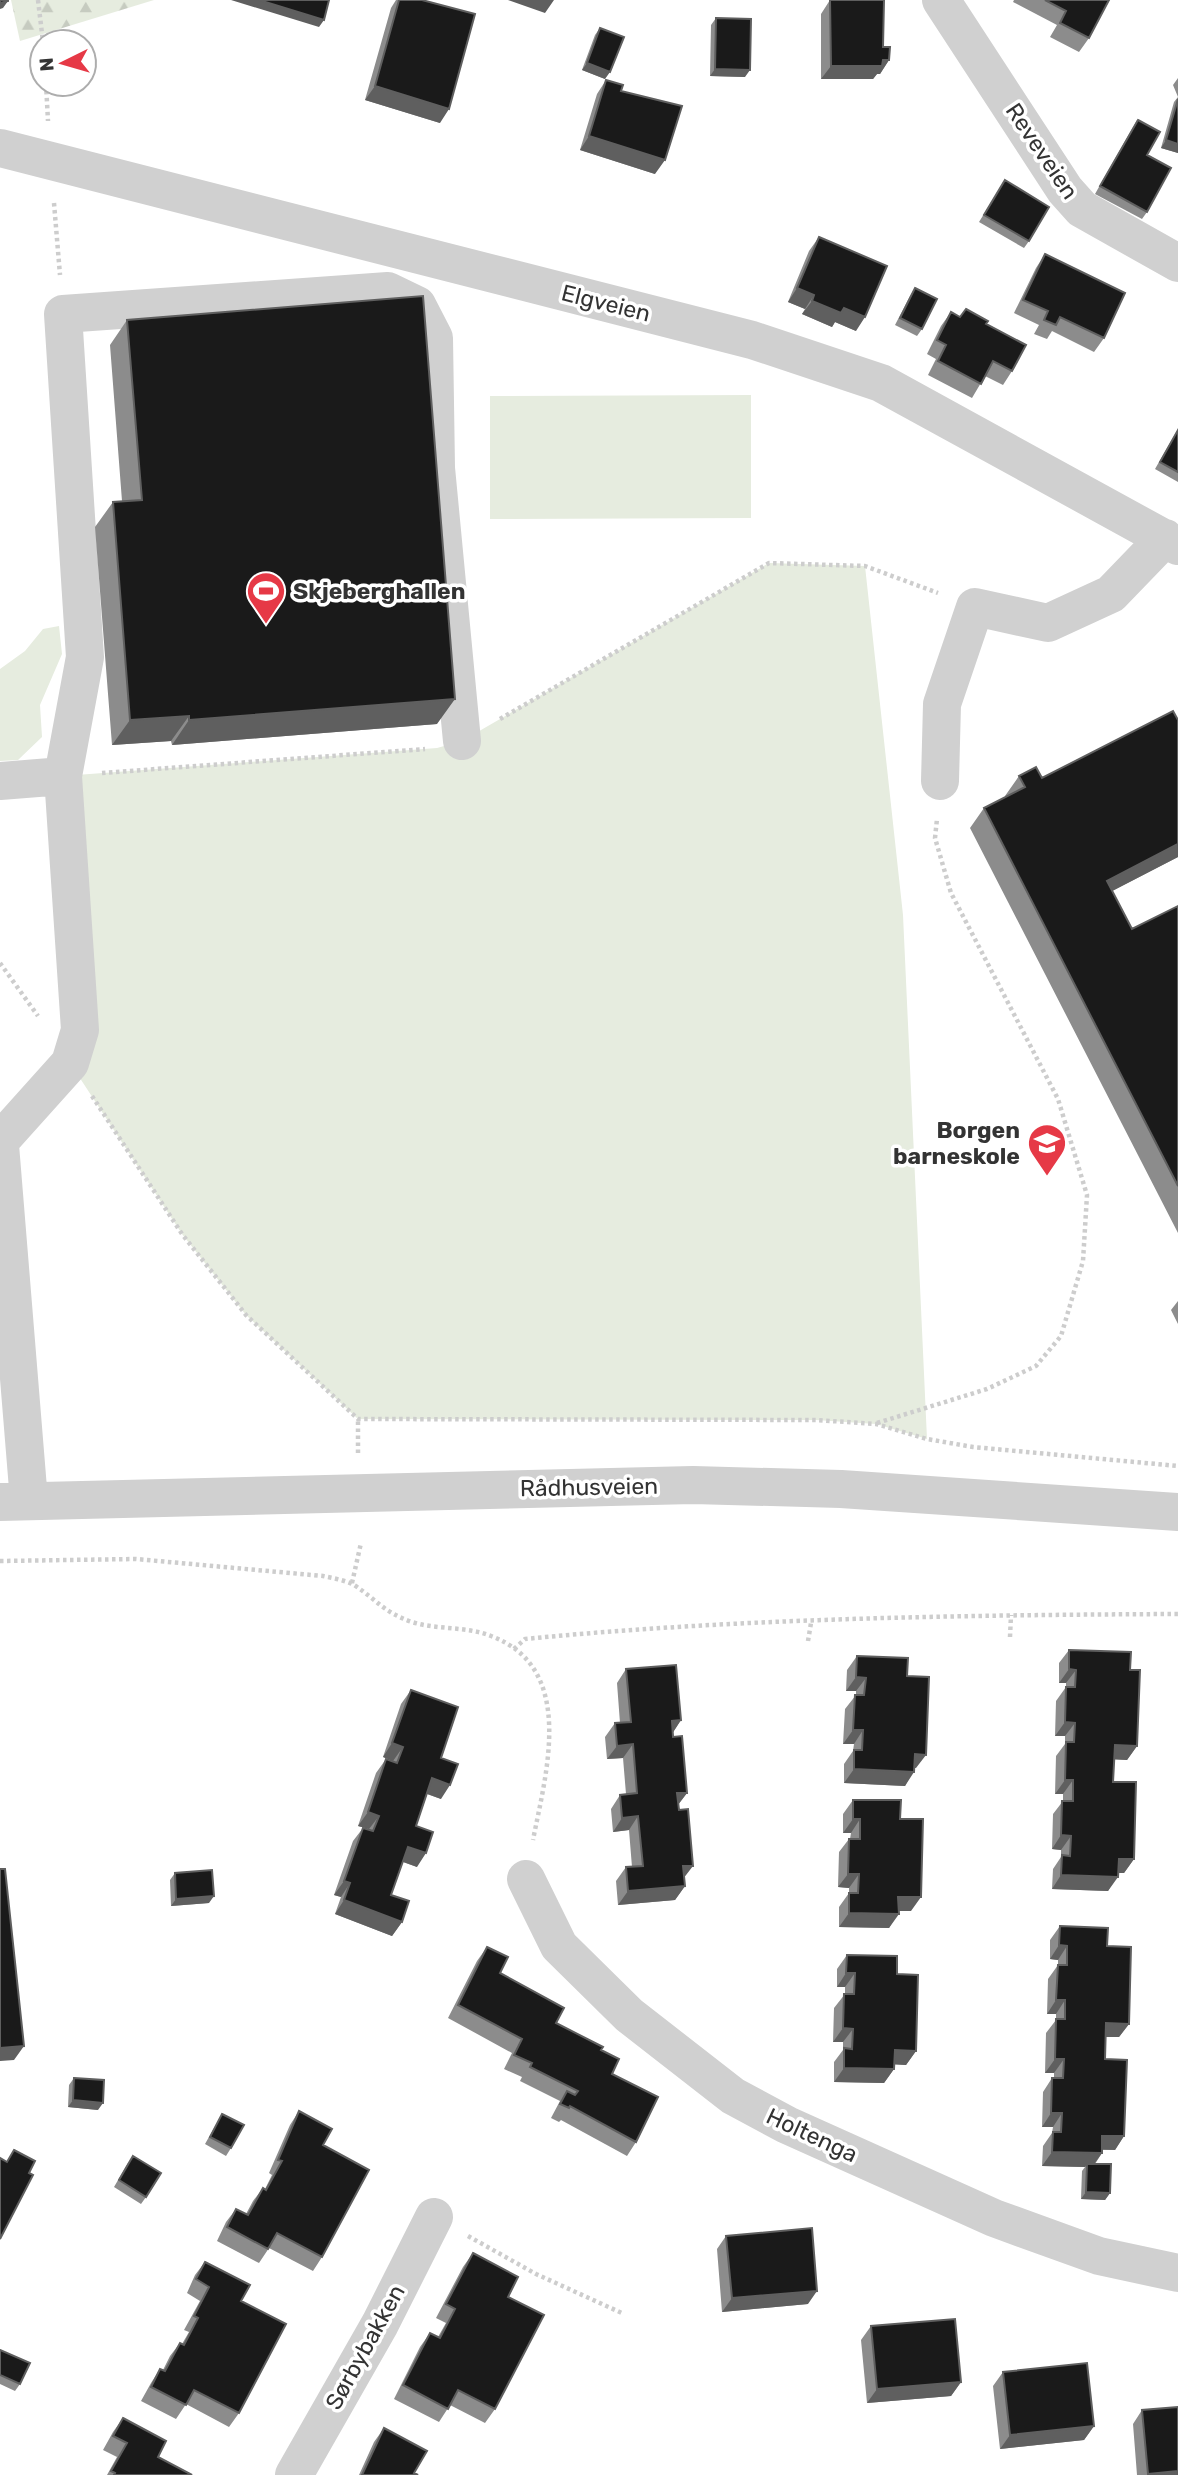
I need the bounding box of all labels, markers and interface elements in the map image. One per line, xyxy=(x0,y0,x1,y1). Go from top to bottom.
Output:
north arrow xyxy=(28,28,98,98)
text: N xyxy=(35,57,59,72)
street label: Reveveien xyxy=(1000,98,1084,204)
street label: Elgveien xyxy=(559,278,653,328)
sports icon: Skjeberghallen xyxy=(245,570,287,625)
place label: Skjeberghallen xyxy=(293,577,466,605)
place label: Borgen barneskole xyxy=(893,1116,1020,1170)
school or university icon: Borgen barneskole xyxy=(1026,1122,1068,1177)
street label: Rådhusveien xyxy=(520,1472,658,1502)
street label: Holtenga xyxy=(762,2102,862,2168)
street label: Sørbybakken xyxy=(319,2280,411,2414)

